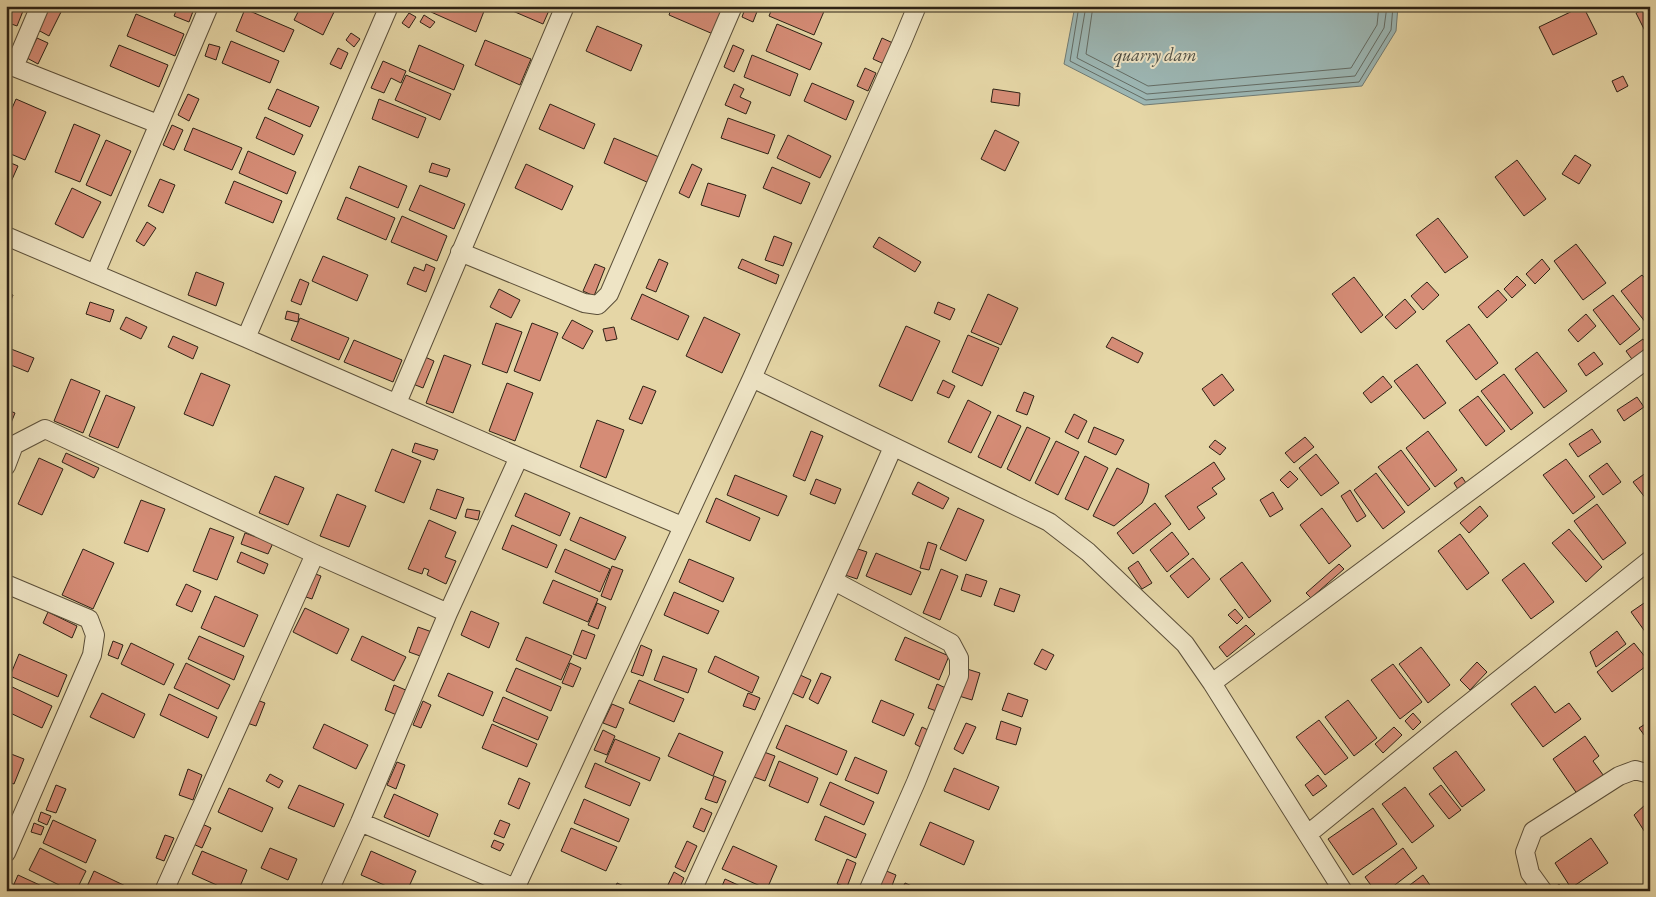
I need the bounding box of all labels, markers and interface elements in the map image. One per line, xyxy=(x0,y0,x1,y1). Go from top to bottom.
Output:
water label: quarry dam xyxy=(1114,43,1196,68)

